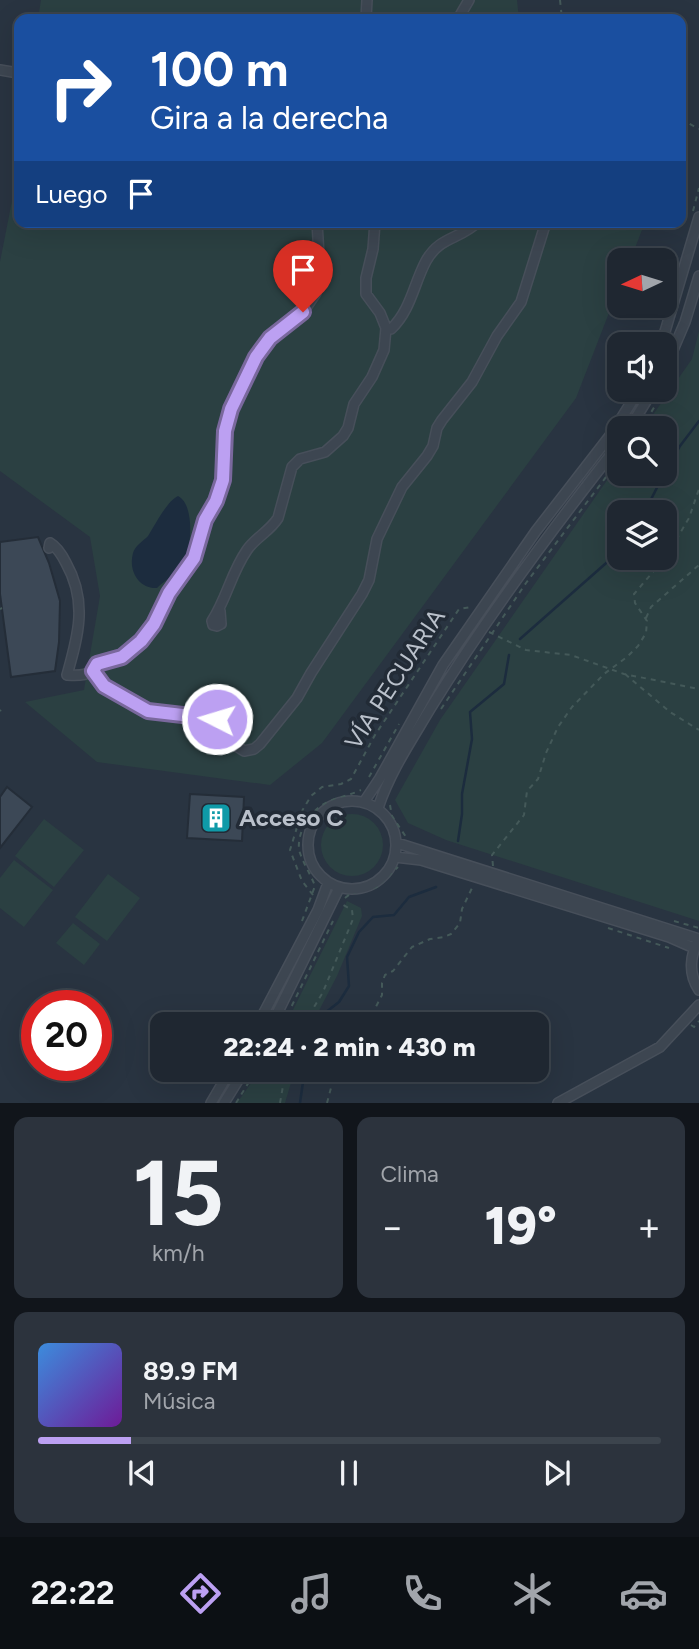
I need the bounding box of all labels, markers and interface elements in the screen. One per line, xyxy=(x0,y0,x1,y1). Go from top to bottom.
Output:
text: 100 m xyxy=(150,39,289,98)
icon: right xyxy=(35,42,126,133)
text: Gira a la derecha xyxy=(150,99,388,137)
icon: arrive xyxy=(122,175,160,213)
text: Luego xyxy=(35,178,108,210)
pin xyxy=(273,240,333,312)
north arrow xyxy=(607,248,677,318)
map controls xyxy=(607,248,677,570)
icon: arrive xyxy=(284,251,322,289)
button: sound xyxy=(607,332,677,402)
button: search xyxy=(607,416,677,486)
button: layers xyxy=(607,500,677,570)
street label: VÍA PECUARIA xyxy=(338,602,451,754)
position arrow xyxy=(180,682,254,756)
building icon: Acceso C xyxy=(199,801,233,835)
place label: Acceso C xyxy=(239,803,344,832)
speed limit sign: 20 xyxy=(21,990,112,1081)
text: 22:24 · 2 min · 430 m xyxy=(223,1031,476,1063)
text: 15 xyxy=(133,1139,224,1248)
text: Clima xyxy=(381,1160,439,1188)
text: 19° xyxy=(484,1195,557,1257)
text: − xyxy=(381,1204,404,1250)
text: + xyxy=(637,1204,661,1250)
text: km/h xyxy=(152,1239,205,1267)
text: 89.9 FM xyxy=(143,1355,238,1387)
text: Música xyxy=(143,1387,216,1415)
icon: previous xyxy=(123,1454,161,1492)
icon: pause xyxy=(330,1454,368,1492)
icon: next xyxy=(538,1454,576,1492)
icon: directions xyxy=(176,1569,225,1618)
icon: music xyxy=(287,1569,336,1618)
icon: phone xyxy=(398,1569,447,1618)
icon: climate xyxy=(508,1569,557,1618)
icon: car xyxy=(619,1569,668,1618)
text: 22:22 xyxy=(31,1574,115,1612)

